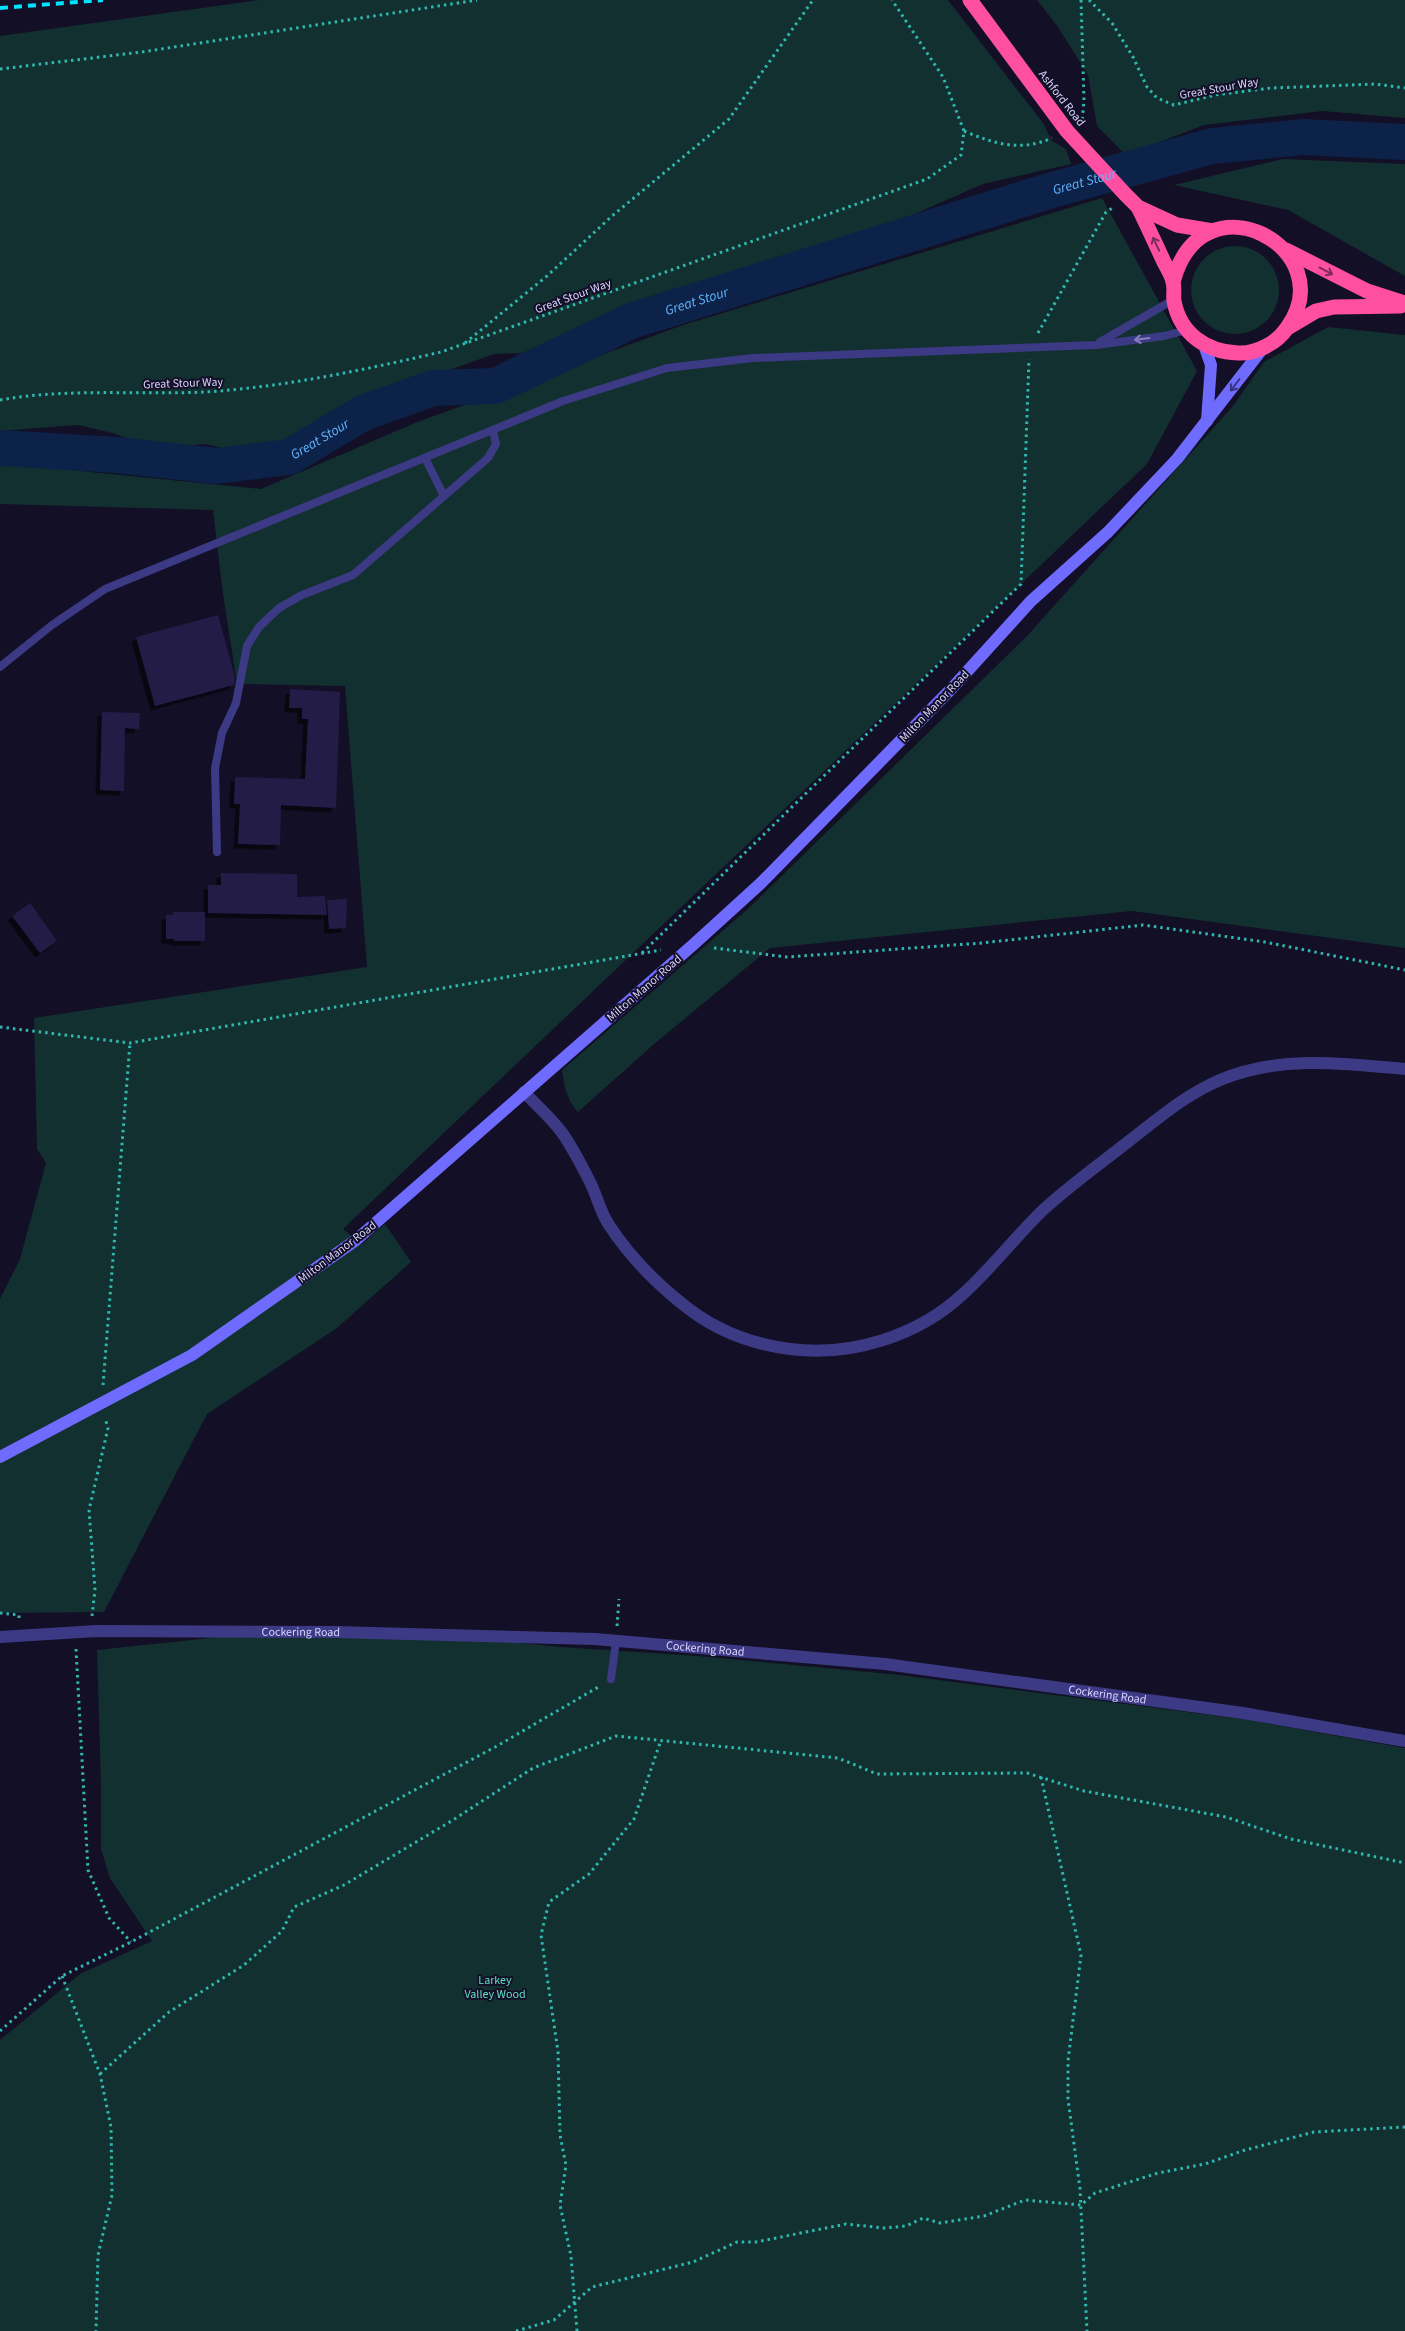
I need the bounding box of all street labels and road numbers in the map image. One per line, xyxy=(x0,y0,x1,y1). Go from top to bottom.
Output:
street label: Ashford Road xyxy=(1034,67,1089,130)
street label: Great Stour Way xyxy=(1178,73,1260,104)
street label: Great Stour Way xyxy=(533,275,614,318)
street label: Great Stour Way xyxy=(143,374,224,393)
street label: Milton Manor Road xyxy=(896,667,973,746)
street label: Milton Manor Road xyxy=(603,951,685,1026)
street label: Milton Manor Road xyxy=(295,1217,380,1288)
street label: Cockering Road xyxy=(262,1624,340,1641)
street label: Cockering Road xyxy=(665,1637,745,1661)
street label: Cockering Road xyxy=(1067,1681,1148,1709)

